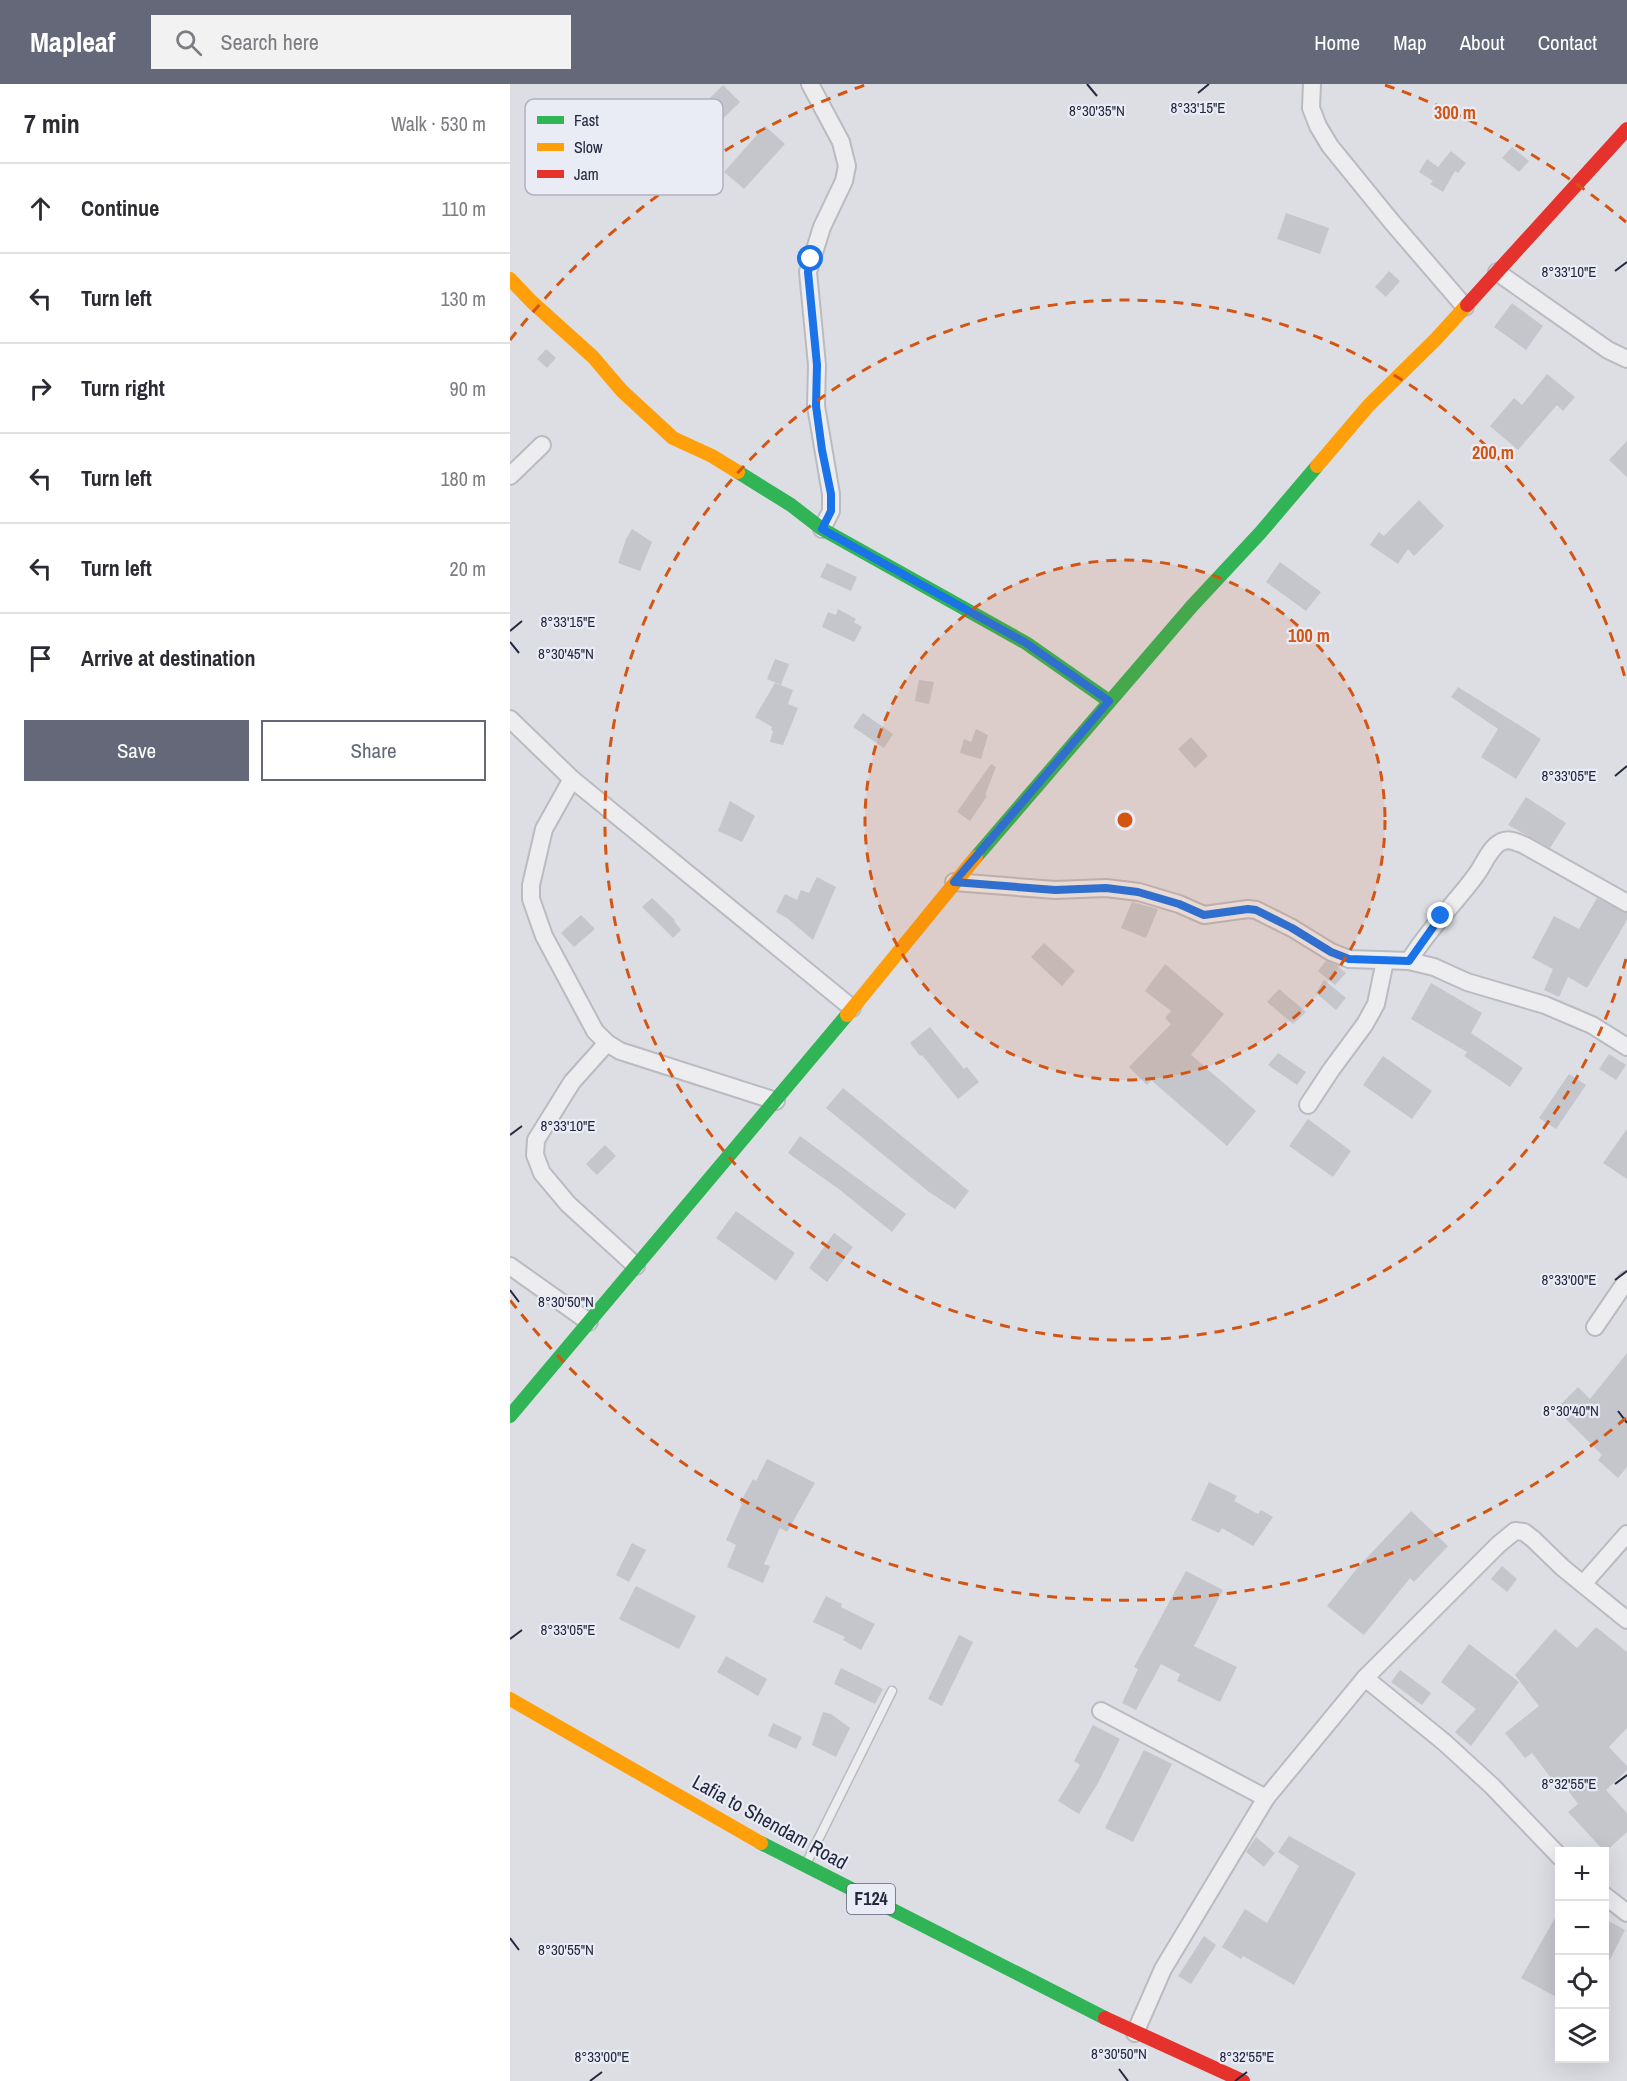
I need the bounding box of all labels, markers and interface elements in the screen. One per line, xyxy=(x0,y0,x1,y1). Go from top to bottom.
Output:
search box xyxy=(151,15,571,69)
text: Mapleaf xyxy=(30,23,115,61)
icon: search xyxy=(172,26,205,59)
text: Search here xyxy=(220,27,319,57)
text: Home xyxy=(1314,28,1360,57)
text: Map xyxy=(1393,28,1427,57)
text: About xyxy=(1460,28,1505,57)
text: Contact xyxy=(1538,28,1597,57)
text: 8°33'15"E xyxy=(1170,97,1226,118)
legend xyxy=(525,99,723,195)
text: 8°30'35"N xyxy=(1069,100,1125,121)
text: 300 m xyxy=(1434,100,1476,125)
text: 7 min xyxy=(24,106,80,141)
text: Fast xyxy=(574,109,599,131)
text: Walk · 530 m xyxy=(391,110,486,137)
text: Slow xyxy=(574,136,603,158)
text: Jam xyxy=(574,163,599,185)
icon: ahead xyxy=(24,192,57,225)
text: Continue xyxy=(81,193,159,223)
text: 110 m xyxy=(442,195,486,222)
route start xyxy=(797,245,823,271)
text: 8°33'10"E xyxy=(1541,261,1597,282)
icon: left xyxy=(24,282,57,315)
text: Turn left xyxy=(81,283,152,313)
text: 130 m xyxy=(440,285,486,312)
icon: right xyxy=(24,372,57,405)
text: Turn right xyxy=(81,373,165,403)
text: 90 m xyxy=(450,375,486,402)
text: 200 m xyxy=(1472,440,1514,465)
icon: left xyxy=(24,462,57,495)
text: Turn left xyxy=(81,463,152,493)
text: 180 m xyxy=(440,465,486,492)
icon: left xyxy=(24,552,57,585)
text: Turn left xyxy=(81,553,152,583)
text: 20 m xyxy=(450,555,486,582)
text: 8°33'15"E xyxy=(540,611,596,632)
text: 100 m xyxy=(1288,623,1330,648)
icon: arrive xyxy=(24,642,57,675)
text: Arrive at destination xyxy=(81,643,255,673)
text: 8°30'45"N xyxy=(538,643,594,664)
button: Save xyxy=(24,720,249,781)
button: Share xyxy=(261,720,486,781)
text: 8°33'05"E xyxy=(1541,765,1597,786)
centre of rings xyxy=(1115,810,1135,830)
route end xyxy=(1427,902,1453,928)
text: 8°33'10"E xyxy=(540,1115,596,1136)
text: 8°33'00"E xyxy=(1541,1269,1597,1290)
text: 8°30'50"N xyxy=(538,1291,594,1312)
text: 8°30'40"N xyxy=(1543,1400,1599,1421)
text: 8°33'05"E xyxy=(540,1619,596,1640)
street label: Lafia to Shendam Road xyxy=(688,1768,853,1875)
text: 8°32'55"E xyxy=(1541,1773,1597,1794)
map controls xyxy=(1555,1847,1609,2063)
button: + xyxy=(1555,1847,1609,1901)
road number: F124 xyxy=(847,1884,895,1914)
button: − xyxy=(1555,1901,1609,1955)
text: 8°30'55"N xyxy=(538,1939,594,1960)
button: locate xyxy=(1555,1955,1609,2009)
button: layers xyxy=(1555,2009,1609,2063)
text: 8°30'50"N xyxy=(1091,2043,1147,2064)
text: 8°33'00"E xyxy=(574,2046,630,2067)
text: 8°32'55"E xyxy=(1219,2046,1275,2067)

